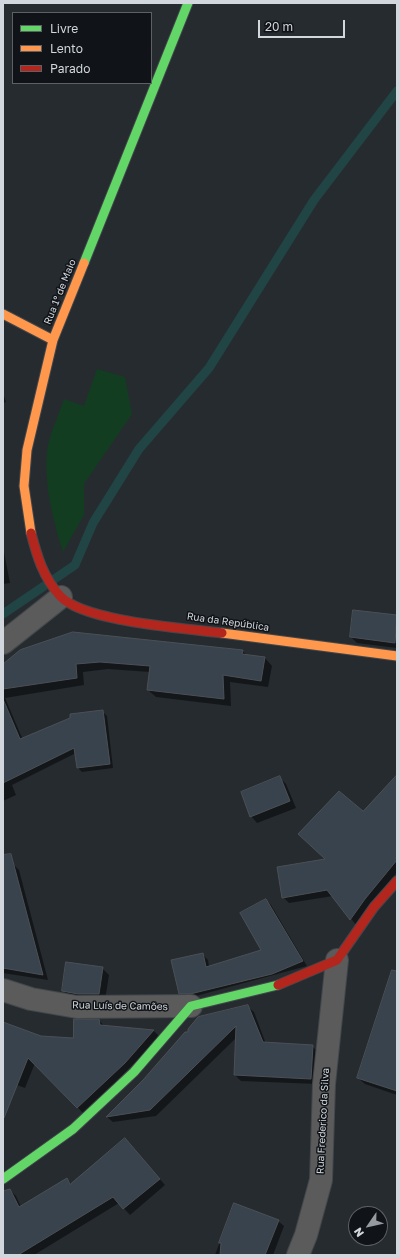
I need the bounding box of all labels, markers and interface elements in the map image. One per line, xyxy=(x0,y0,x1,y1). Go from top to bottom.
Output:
legend xyxy=(12,12,152,84)
scale bar xyxy=(260,12,347,38)
text: 20 m xyxy=(265,19,293,34)
text: Livre xyxy=(50,21,78,36)
text: Lento xyxy=(50,41,83,56)
text: Parado xyxy=(50,61,90,76)
street label: Rua 1º de Maio xyxy=(41,258,79,326)
street label: Rua da República xyxy=(186,610,270,634)
street label: Rua Luís de Camões xyxy=(72,999,168,1013)
street label: Rua Frederico da Silva xyxy=(314,1068,332,1174)
north arrow xyxy=(348,1206,388,1246)
text: N xyxy=(351,1225,366,1240)

